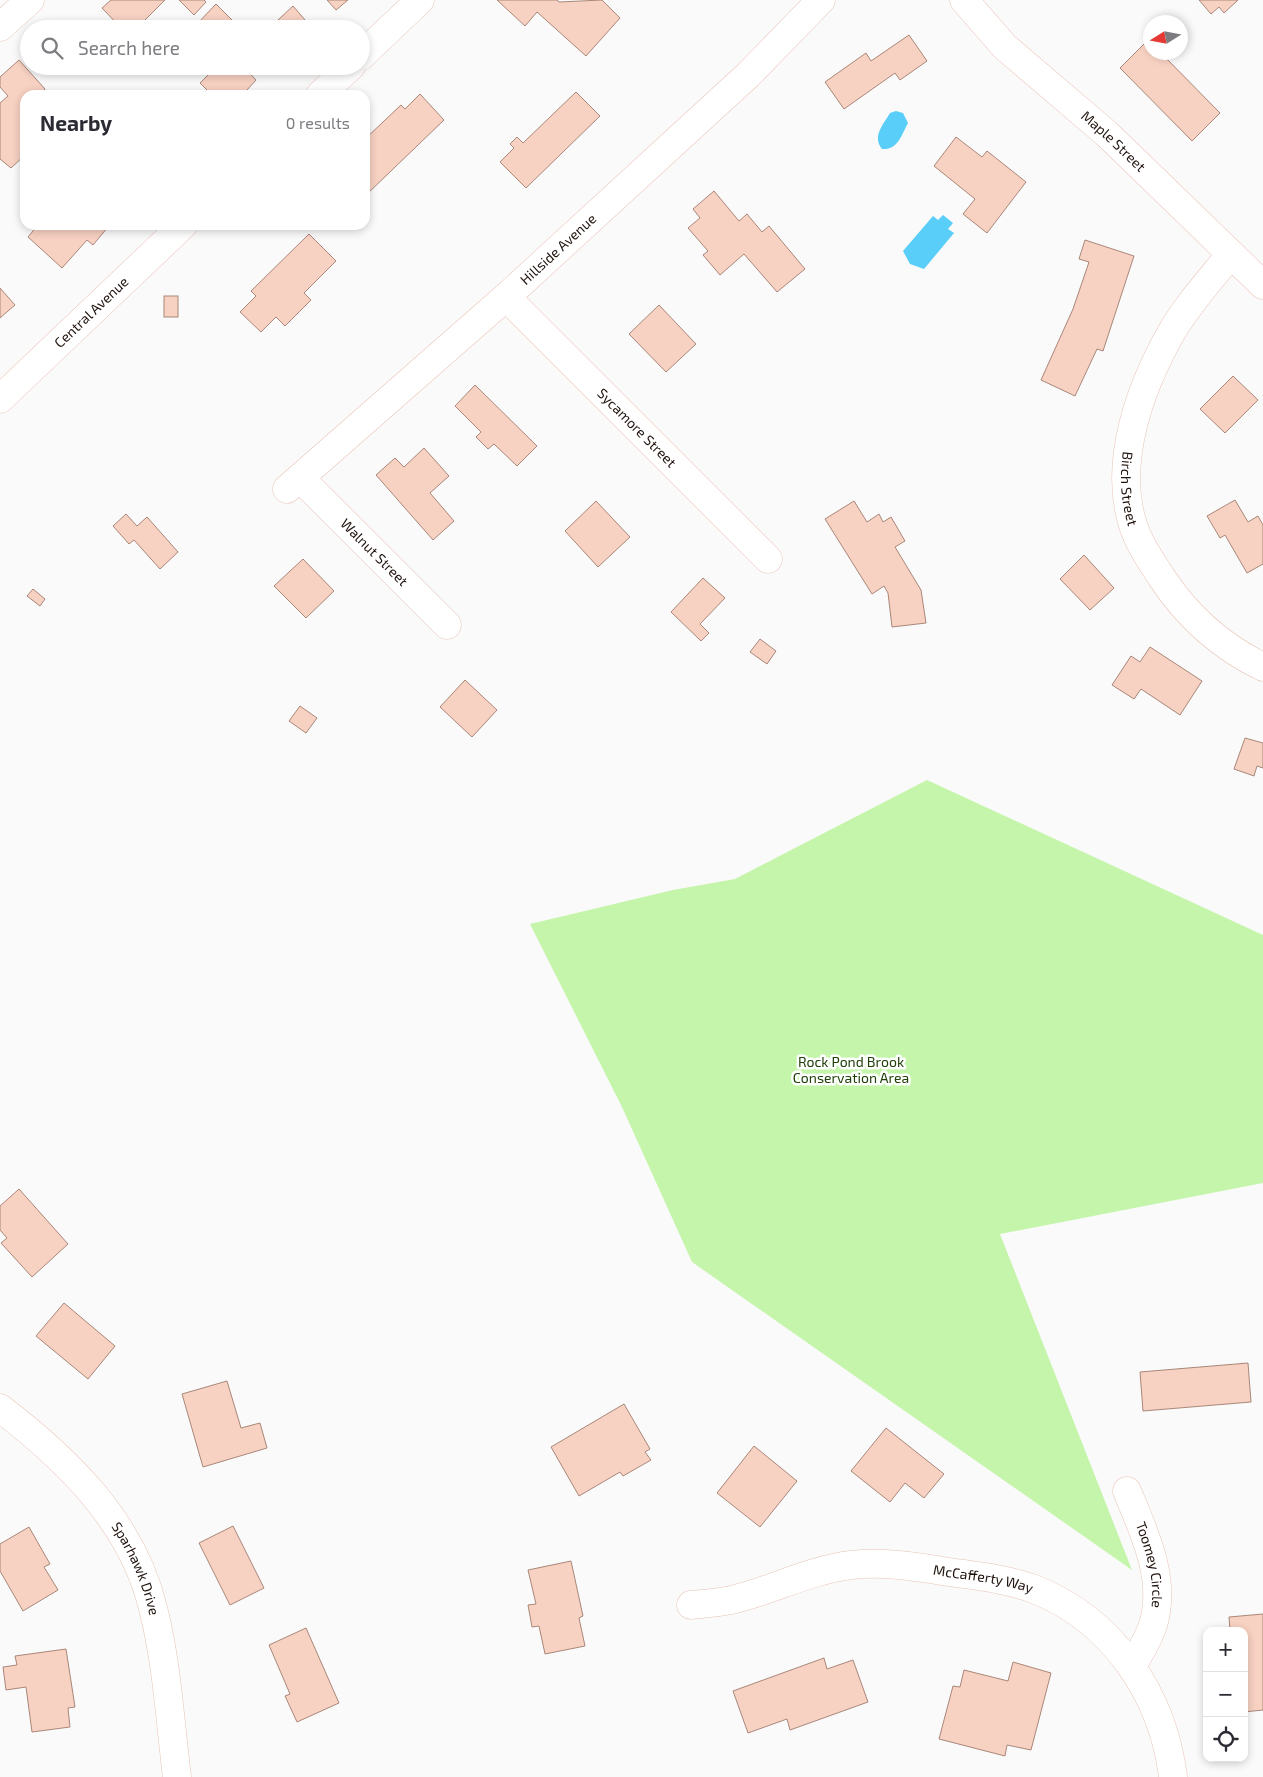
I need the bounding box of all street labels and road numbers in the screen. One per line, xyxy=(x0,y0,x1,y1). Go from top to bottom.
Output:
street label: Maple Street xyxy=(1078,107,1150,175)
street label: Hillside Avenue xyxy=(516,210,599,288)
street label: Central Avenue xyxy=(50,273,132,351)
street label: Sycamore Street xyxy=(594,384,680,471)
street label: Birch Street xyxy=(1118,451,1142,528)
street label: Walnut Street xyxy=(337,515,412,589)
street label: Sparhawk Drive xyxy=(109,1519,163,1617)
street label: Toomey Circle xyxy=(1133,1519,1166,1609)
street label: McCafferty Way xyxy=(932,1561,1036,1596)

